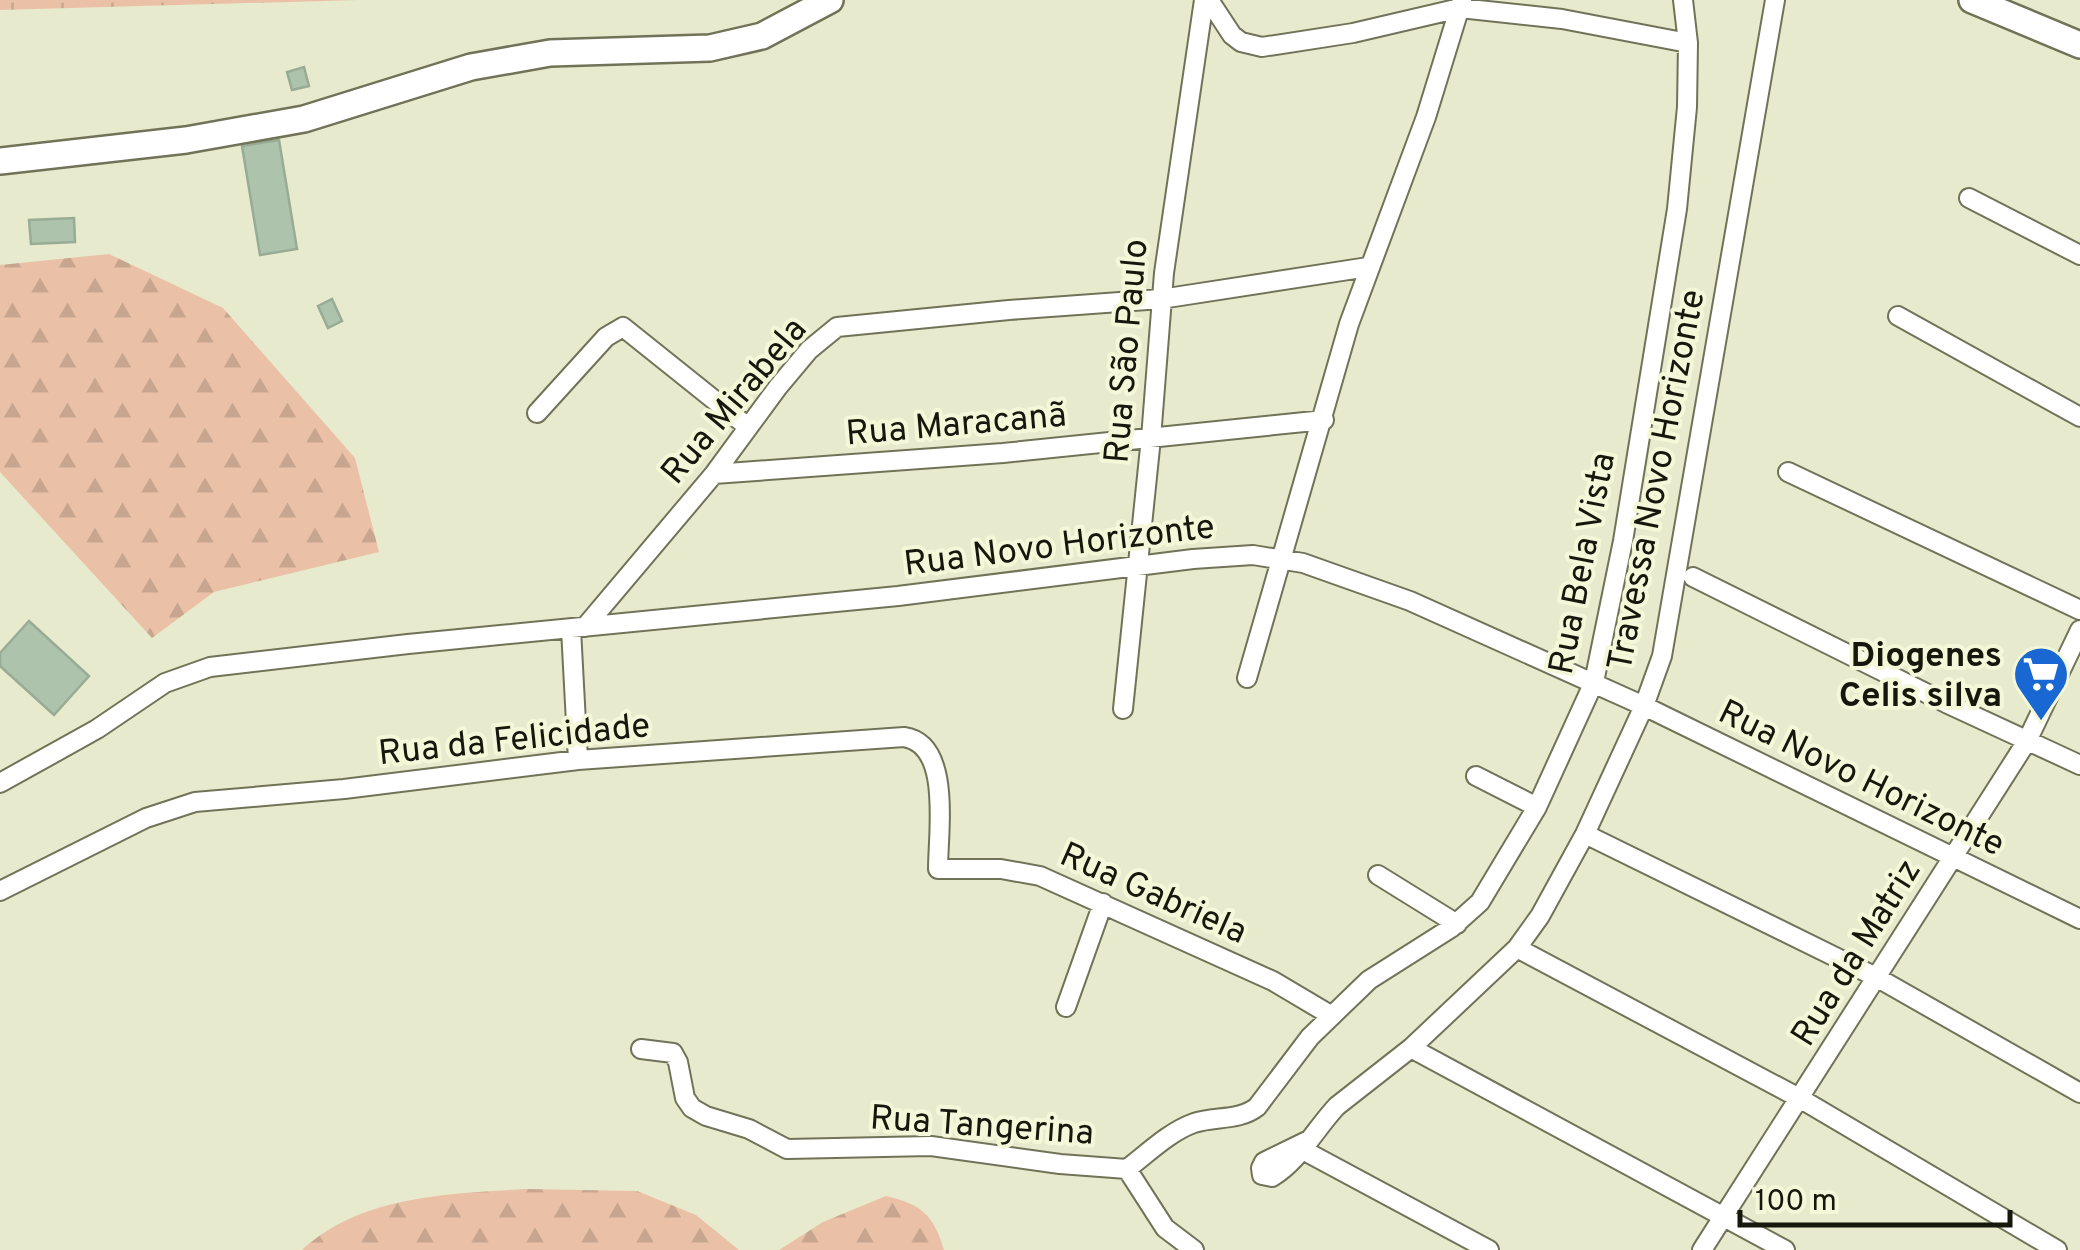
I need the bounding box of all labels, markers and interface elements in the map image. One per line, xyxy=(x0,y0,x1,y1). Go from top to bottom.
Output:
street label: Rua São Paulo xyxy=(1096,237,1160,465)
street label: Travessa Novo Horizonte xyxy=(1599,286,1717,675)
street label: Rua Mirabela xyxy=(653,310,818,494)
street label: Rua Maracanã xyxy=(844,394,1068,458)
street label: Rua Bela Vista xyxy=(1541,449,1627,678)
street label: Rua Novo Horizonte xyxy=(901,506,1217,588)
place label: Diogenes Celis silva xyxy=(1839,635,2002,719)
supermarket icon: Diogenes Celis silva xyxy=(2011,644,2071,723)
street label: Rua Novo Horizonte xyxy=(1710,691,2011,868)
street label: Rua da Felicidade xyxy=(376,705,652,777)
street label: Rua Gabriela xyxy=(1052,834,1253,956)
street label: Rua da Matriz xyxy=(1783,852,1932,1055)
street label: Rua Tangerina xyxy=(868,1097,1095,1157)
scale bar xyxy=(1740,1165,2010,1227)
text: 100 m xyxy=(1755,1184,1837,1221)

